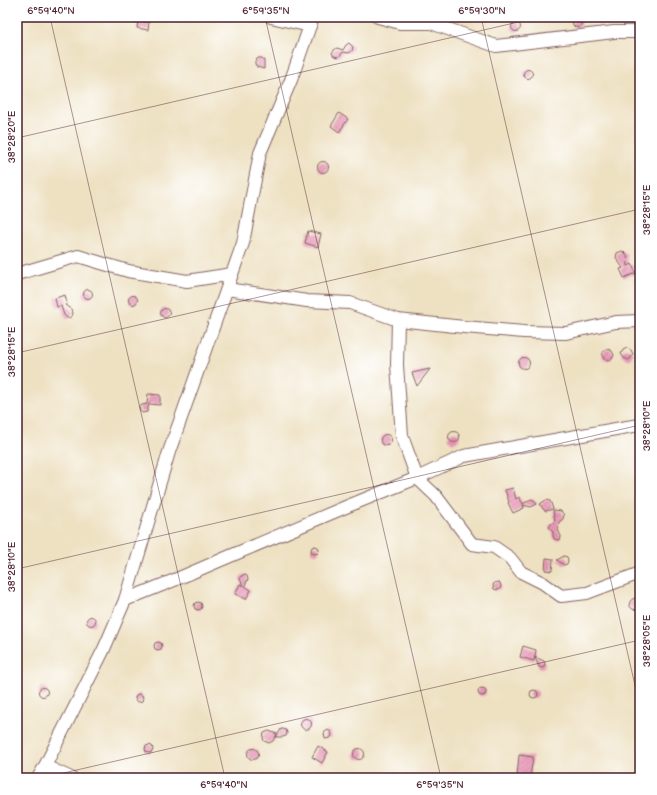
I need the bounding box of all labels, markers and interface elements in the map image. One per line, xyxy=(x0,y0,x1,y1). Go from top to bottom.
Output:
text: 6°59'40"N xyxy=(27,5,75,17)
text: 6°59'35"N xyxy=(242,5,290,17)
text: 6°59'30"N xyxy=(458,5,506,17)
text: 38°28'20"E xyxy=(6,110,18,163)
text: 38°28'15"E xyxy=(641,184,653,235)
text: 38°28'15"E xyxy=(6,326,18,377)
text: 38°28'10"E xyxy=(641,400,653,451)
text: 38°28'10"E xyxy=(6,541,18,592)
text: 38°28'05"E xyxy=(641,614,653,667)
text: 6°59'40"N xyxy=(200,779,248,791)
text: 6°59'35"N xyxy=(416,779,464,791)

